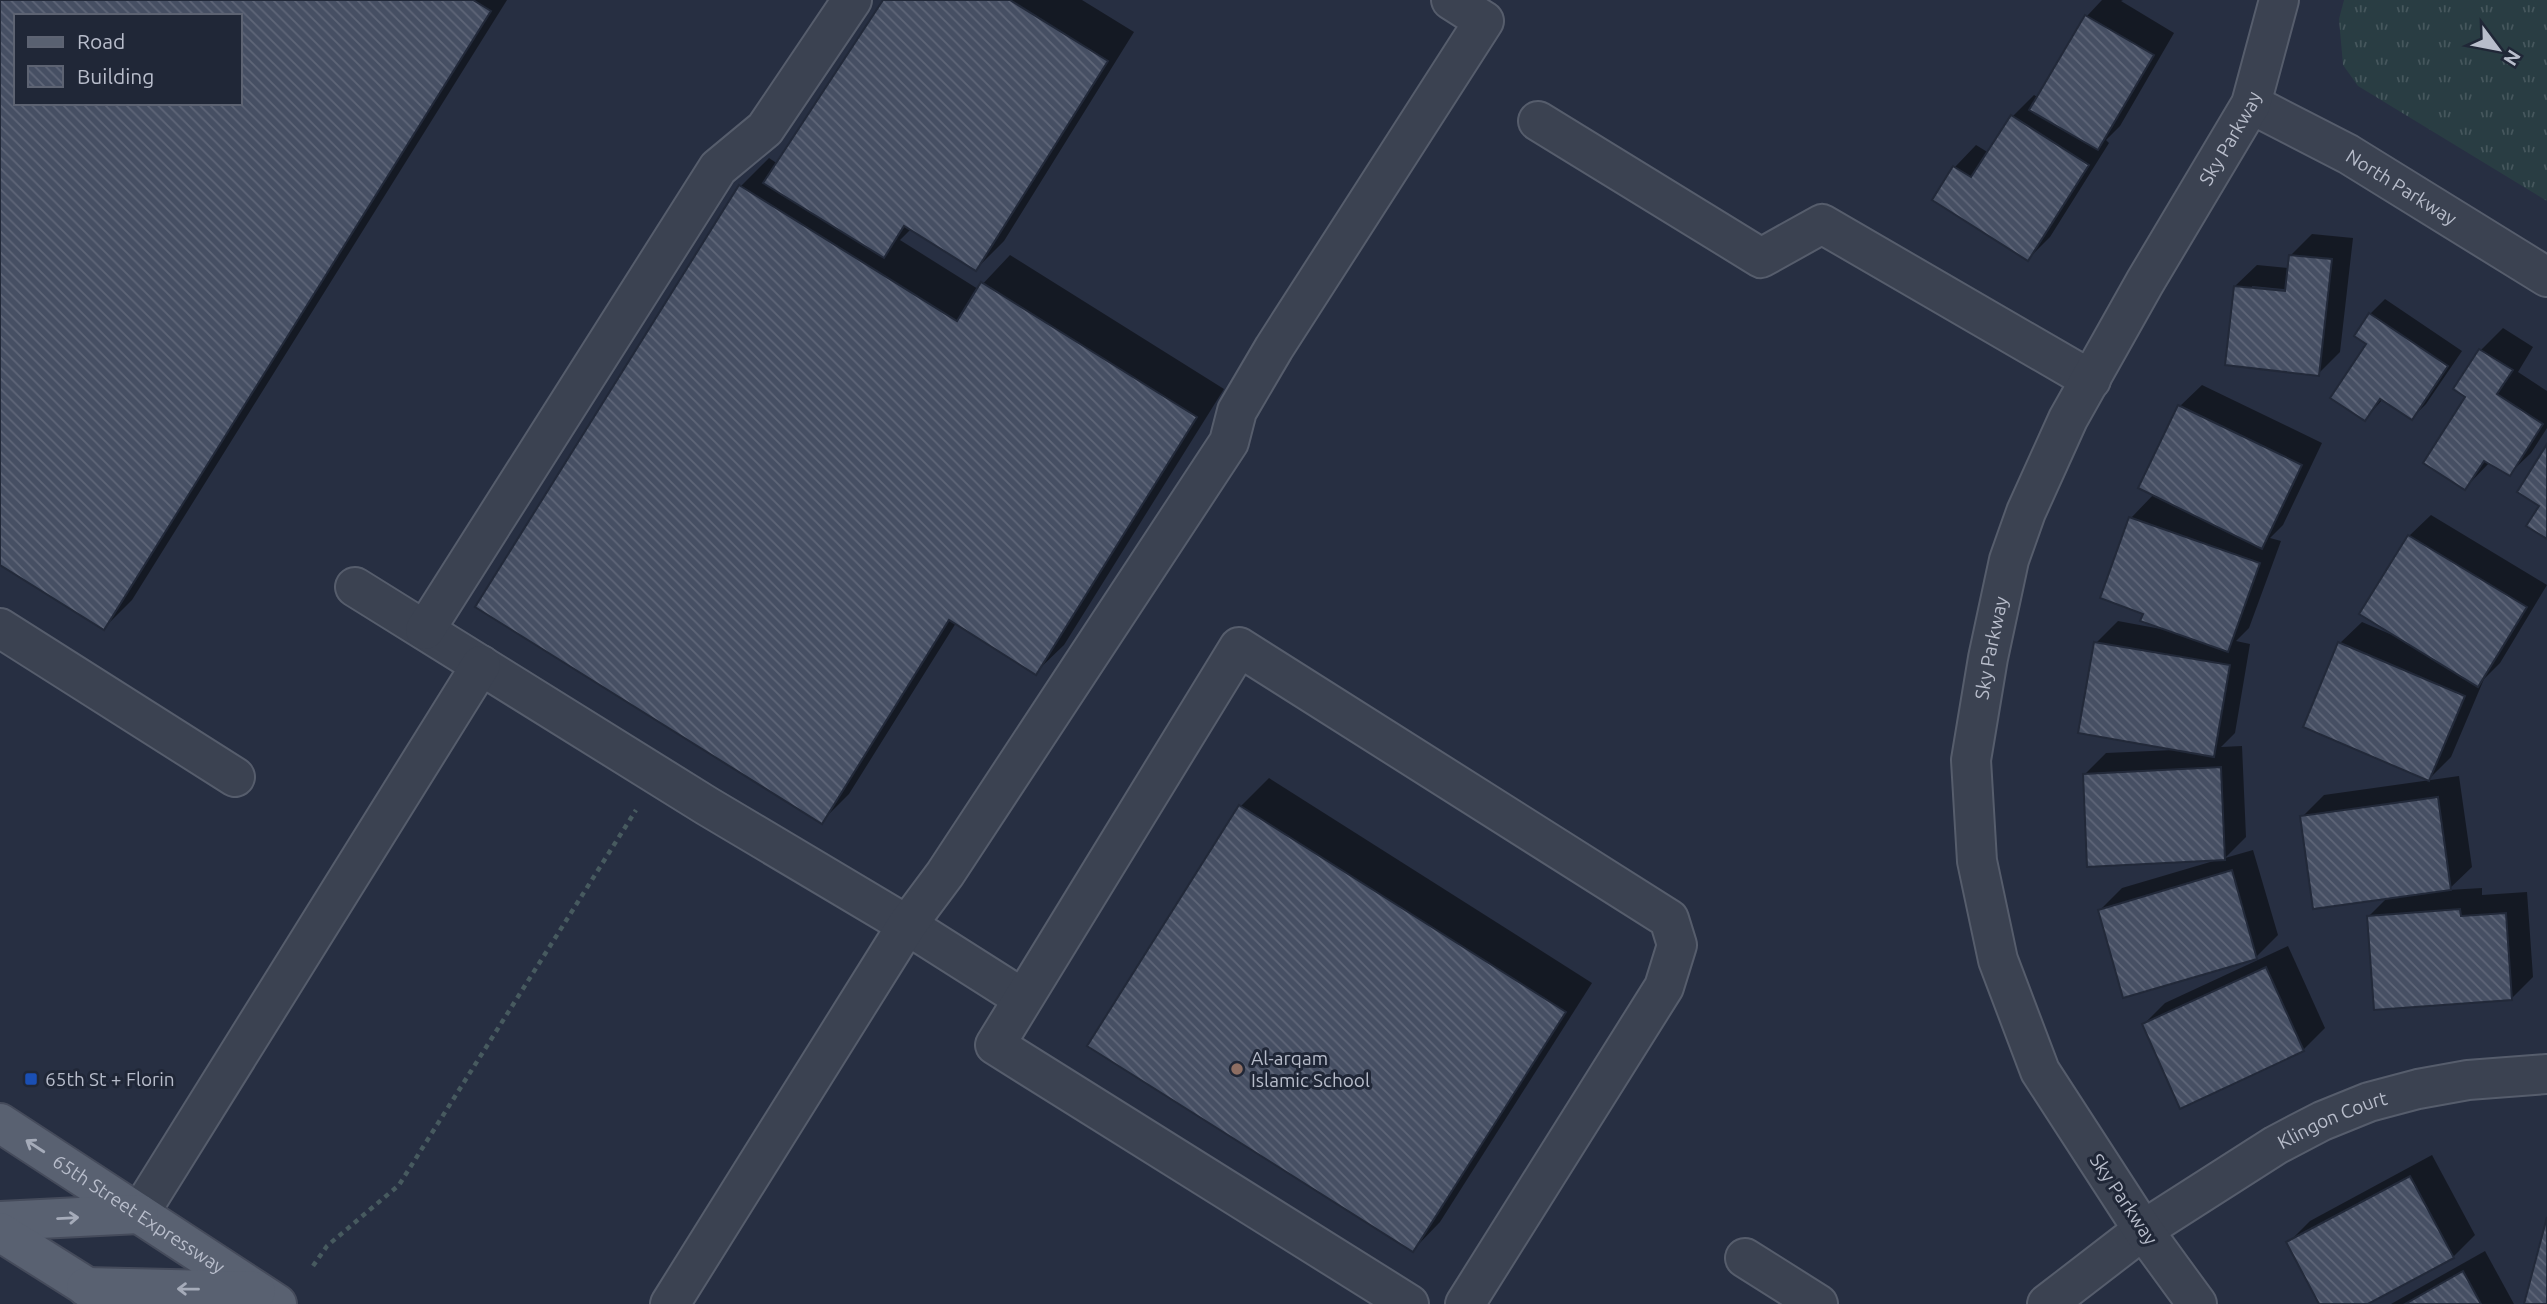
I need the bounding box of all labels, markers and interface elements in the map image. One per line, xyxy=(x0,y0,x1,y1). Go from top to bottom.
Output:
legend xyxy=(14,14,242,105)
north arrow xyxy=(2463,14,2533,84)
text: Road xyxy=(77,29,125,53)
text: N xyxy=(2499,46,2526,70)
text: Building xyxy=(77,64,154,88)
street label: Sky Parkway xyxy=(2194,89,2265,189)
street label: North Parkway xyxy=(2342,145,2461,230)
street label: Sky Parkway xyxy=(1970,594,2012,701)
place label: Al-arqam Islamic School xyxy=(1251,1047,1370,1091)
marker: Al-arqam Islamic School xyxy=(1229,1061,1245,1077)
place label: 65th St + Florin xyxy=(45,1068,175,1090)
marker: 65th St + Florin xyxy=(23,1071,39,1087)
street label: Klingon Court xyxy=(2274,1087,2390,1153)
one-way arrow xyxy=(26,1139,45,1154)
street label: 65th Street Expressway xyxy=(49,1150,229,1278)
street label: Sky Parkway xyxy=(2086,1150,2162,1248)
one-way arrow xyxy=(56,1211,79,1224)
one-way arrow xyxy=(177,1282,200,1296)

